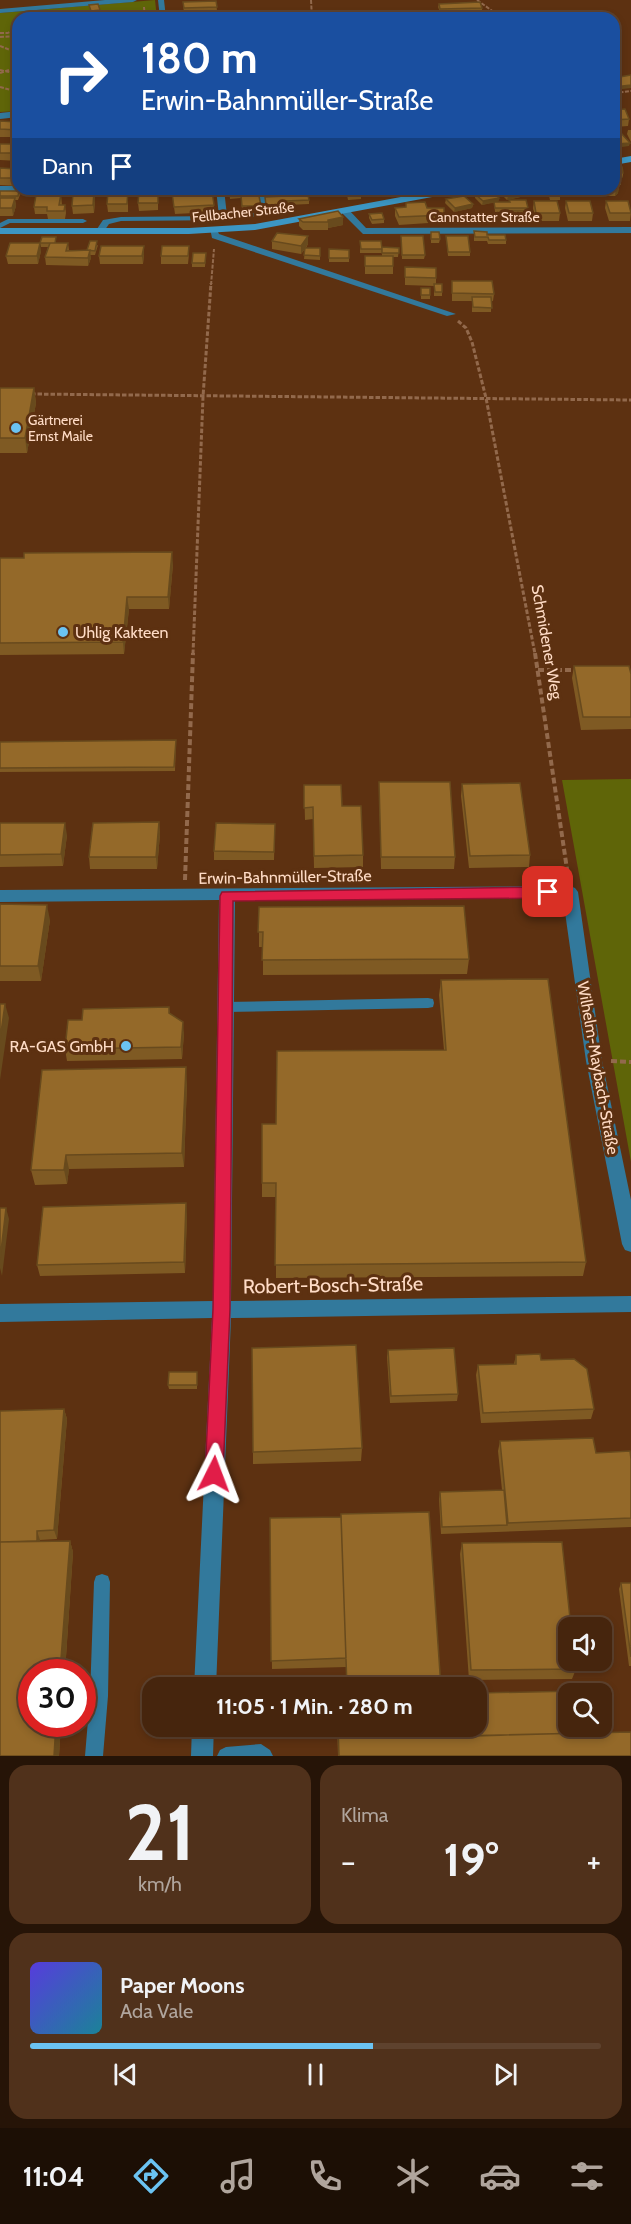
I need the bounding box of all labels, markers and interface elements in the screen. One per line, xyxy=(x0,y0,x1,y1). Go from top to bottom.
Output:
text: 180 m xyxy=(141,32,257,84)
icon: right xyxy=(42,36,120,114)
text: Erwin-Bahnmüller-Straße xyxy=(141,84,433,117)
icon: arrive xyxy=(105,150,138,183)
text: Dann xyxy=(42,153,93,180)
street label: Fellbacher Straße xyxy=(191,198,295,226)
street label: Cannstatter Straße xyxy=(428,208,540,226)
place label: Gärtnerei Ernst Maile xyxy=(28,411,93,445)
marker: Gärtnerei Ernst Maile xyxy=(9,421,23,435)
street label: Schmidener Weg xyxy=(528,583,567,702)
place label: Uhlig Kakteen xyxy=(75,623,168,642)
marker: Uhlig Kakteen xyxy=(56,625,70,639)
street label: Erwin-Bahnmüller-Straße xyxy=(198,866,372,888)
pin xyxy=(522,866,573,917)
icon: arrive xyxy=(531,875,564,908)
street label: Wilhelm-Maybach-Straße xyxy=(573,980,623,1156)
place label: RA-GAS GmbH xyxy=(10,1037,114,1056)
marker: RA-GAS GmbH xyxy=(119,1039,133,1053)
street label: Robert-Bosch-Straße xyxy=(243,1271,423,1299)
position arrow xyxy=(182,1442,246,1506)
map controls xyxy=(558,1617,612,1737)
button: sound xyxy=(558,1617,612,1671)
speed limit sign: 30 xyxy=(18,1659,96,1737)
button: search xyxy=(558,1683,612,1737)
text: 11:05 · 1 Min. · 280 m xyxy=(216,1693,413,1720)
text: 21 xyxy=(125,1785,195,1880)
text: Klima xyxy=(341,1803,388,1827)
text: 19° xyxy=(444,1833,498,1887)
text: − xyxy=(341,1841,356,1881)
text: + xyxy=(586,1841,601,1881)
text: km/h xyxy=(138,1872,182,1896)
text: Paper Moons xyxy=(120,1972,244,1999)
text: Ada Vale xyxy=(120,1999,193,2023)
icon: previous xyxy=(109,2058,142,2091)
icon: pause xyxy=(299,2058,332,2091)
icon: next xyxy=(489,2058,522,2091)
icon: directions xyxy=(130,2155,172,2197)
icon: music xyxy=(217,2155,259,2197)
icon: phone xyxy=(304,2155,346,2197)
icon: climate xyxy=(392,2155,434,2197)
icon: car xyxy=(479,2155,521,2197)
icon: filters xyxy=(566,2155,608,2197)
text: 11:04 xyxy=(23,2160,84,2193)

